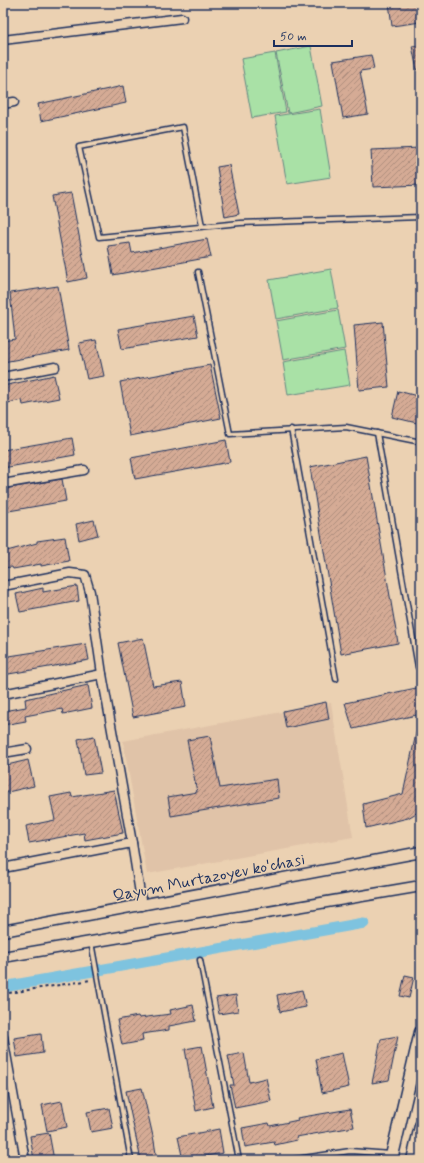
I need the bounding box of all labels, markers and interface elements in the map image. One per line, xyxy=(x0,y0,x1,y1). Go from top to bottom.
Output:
scale bar xyxy=(274,22,352,48)
text: 50 m xyxy=(280,29,307,45)
street label: Qayum Murtazoyev ko'chasi xyxy=(111,849,307,907)

